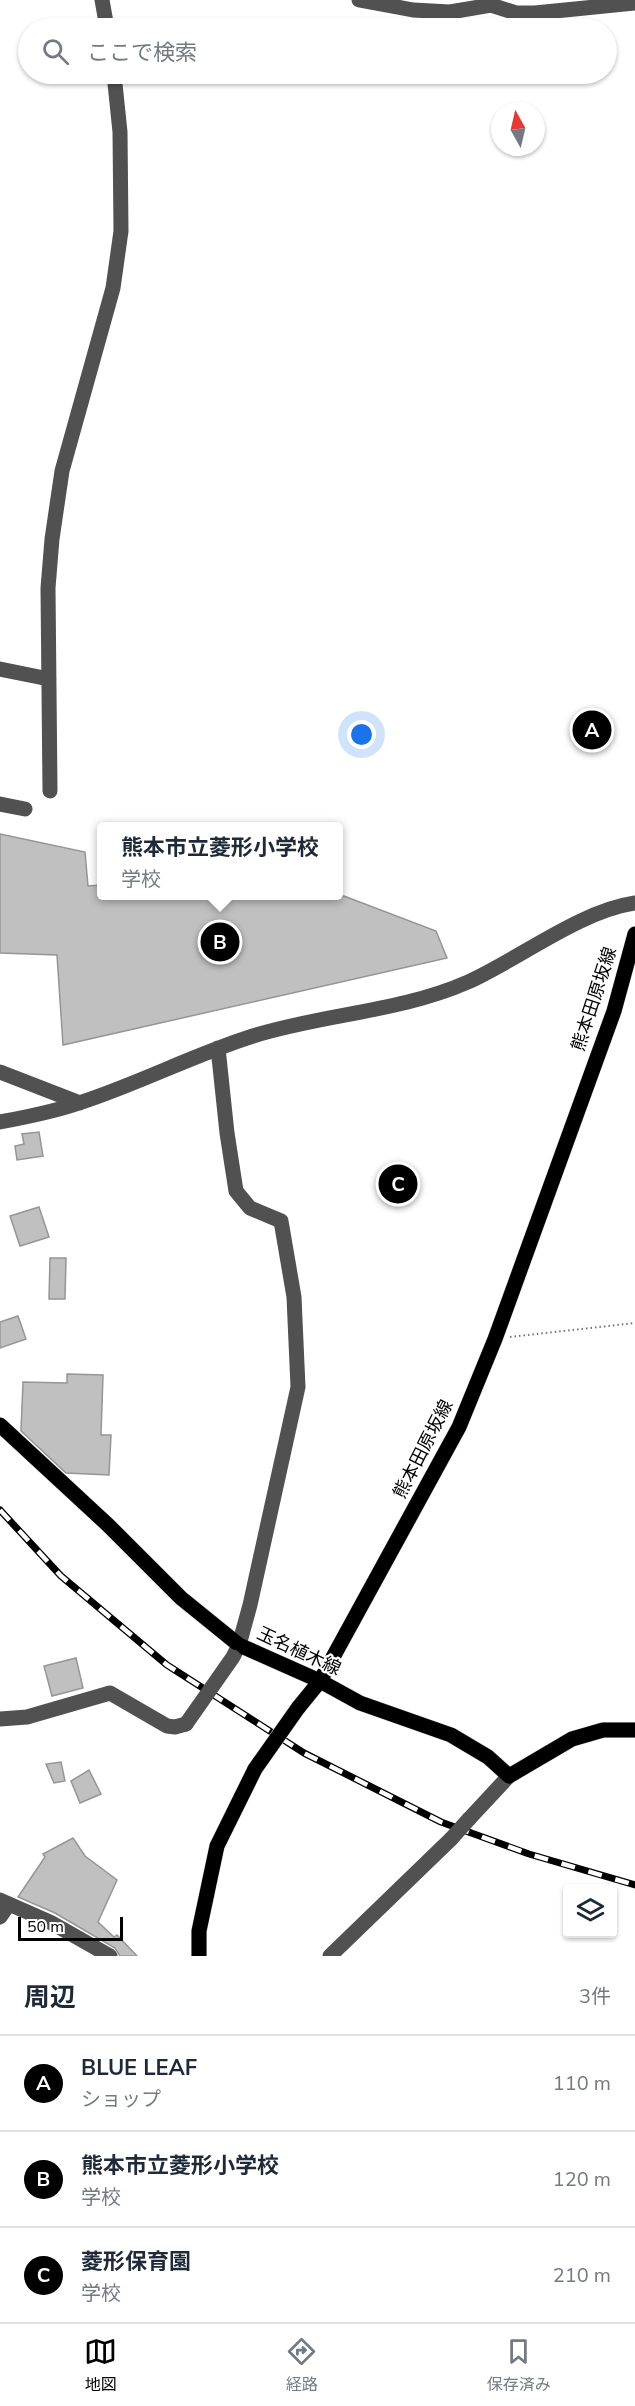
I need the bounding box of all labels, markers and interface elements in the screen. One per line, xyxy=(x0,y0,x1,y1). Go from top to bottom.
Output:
search box xyxy=(18,18,617,84)
icon: search xyxy=(39,35,72,68)
text: ここで検索 xyxy=(87,38,197,68)
north arrow xyxy=(491,102,545,156)
pin: A xyxy=(572,708,612,752)
your location xyxy=(347,720,376,749)
popup xyxy=(97,822,343,900)
text: 熊本市立菱形小学校 xyxy=(121,833,319,863)
text: 学校 xyxy=(121,866,161,893)
pin: B xyxy=(200,920,240,964)
street label: 熊本田原坂線 xyxy=(566,944,622,1054)
pin: C xyxy=(378,1162,418,1206)
street label: 熊本田原坂線 xyxy=(388,1395,458,1503)
street label: 玉名植木線 xyxy=(253,1621,345,1681)
map controls xyxy=(563,1884,617,1938)
button: layers xyxy=(563,1884,617,1938)
scale bar xyxy=(18,1914,123,1942)
text: 50 m xyxy=(27,1916,64,1938)
text: 周辺 xyxy=(24,1980,76,2015)
text: 3件 xyxy=(579,1983,611,2010)
text: BLUE LEAF xyxy=(81,2053,197,2083)
text: A xyxy=(36,2070,51,2097)
text: 110 m xyxy=(553,2070,611,2097)
text: ショップ xyxy=(81,2086,161,2113)
text: 熊本市立菱形小学校 xyxy=(81,2151,279,2181)
text: B xyxy=(37,2166,50,2193)
text: 120 m xyxy=(553,2166,611,2193)
text: 学校 xyxy=(81,2184,121,2211)
text: 菱形保育園 xyxy=(81,2247,191,2277)
text: C xyxy=(37,2262,50,2289)
text: 210 m xyxy=(553,2262,611,2289)
text: 学校 xyxy=(81,2280,121,2307)
tab: 地図 xyxy=(84,2335,117,2396)
tab: 経路 xyxy=(285,2335,318,2396)
tab: 保存済み xyxy=(487,2335,551,2396)

